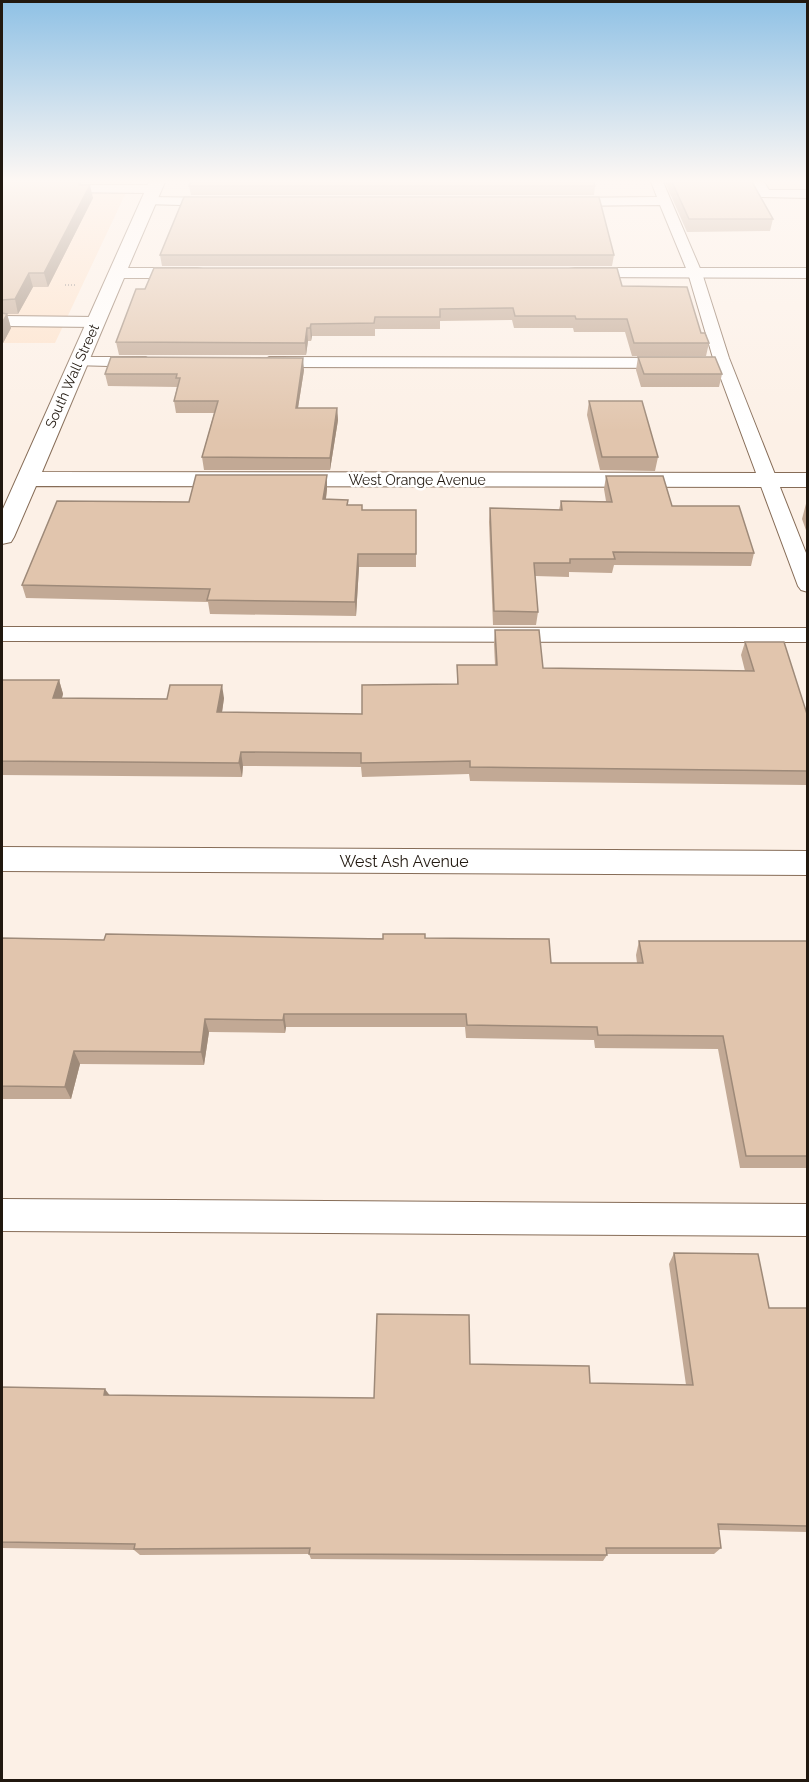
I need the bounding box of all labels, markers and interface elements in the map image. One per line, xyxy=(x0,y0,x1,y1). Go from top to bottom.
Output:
street label: South Wall Street xyxy=(42,321,102,431)
street label: West Orange Avenue xyxy=(348,472,486,488)
street label: West Ash Avenue xyxy=(339,852,469,871)

